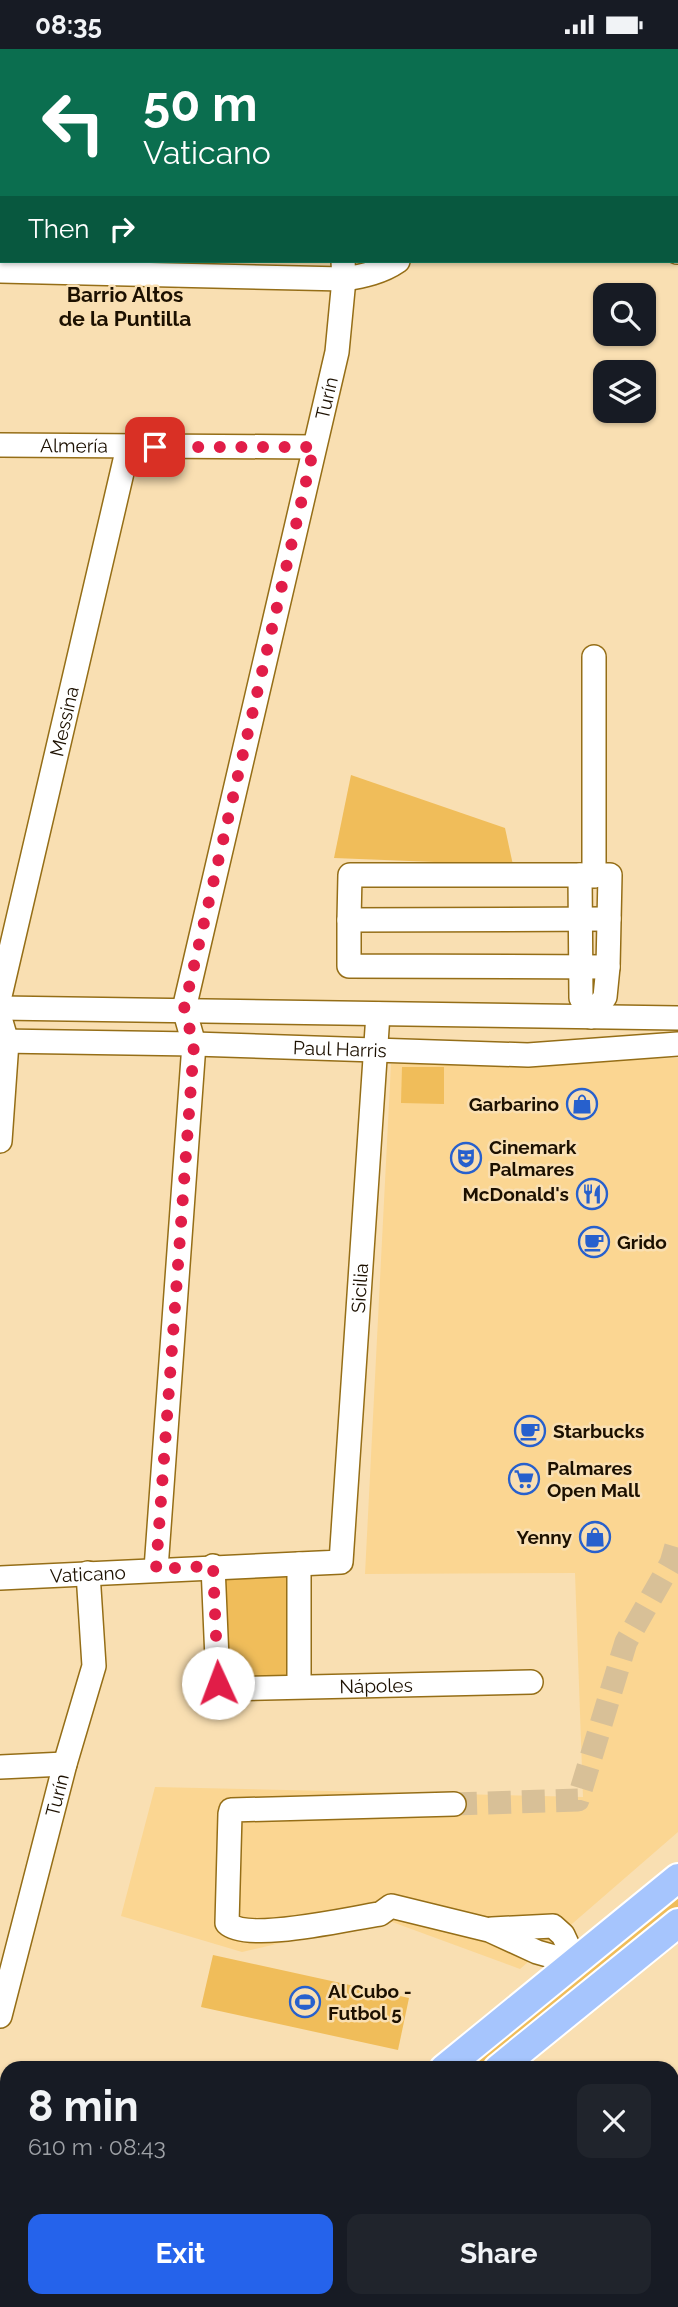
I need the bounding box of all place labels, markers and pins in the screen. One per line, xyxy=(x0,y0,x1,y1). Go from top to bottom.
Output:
pin xyxy=(125,417,185,477)
shop icon: Garbarino xyxy=(565,1087,599,1121)
place label: Garbarino xyxy=(469,1093,559,1115)
place label: Cinemark Palmares xyxy=(489,1136,577,1180)
theatre icon: Cinemark Palmares xyxy=(449,1141,483,1175)
restaurant icon: McDonald's xyxy=(575,1177,609,1211)
place label: McDonald's xyxy=(463,1183,569,1205)
cafe icon: Grido xyxy=(577,1225,611,1259)
place label: Grido xyxy=(617,1231,667,1253)
cafe icon: Starbucks xyxy=(513,1414,547,1448)
place label: Starbucks xyxy=(553,1420,644,1442)
place label: Palmares Open Mall xyxy=(547,1457,641,1501)
supermarket icon: Palmares Open Mall xyxy=(507,1462,541,1496)
shop icon: Yenny xyxy=(578,1520,612,1554)
place label: Yenny xyxy=(517,1526,573,1548)
place label: Al Cubo - Futbol 5 xyxy=(328,1980,412,2024)
sports icon: Al Cubo - Futbol 5 xyxy=(288,1985,322,2019)

